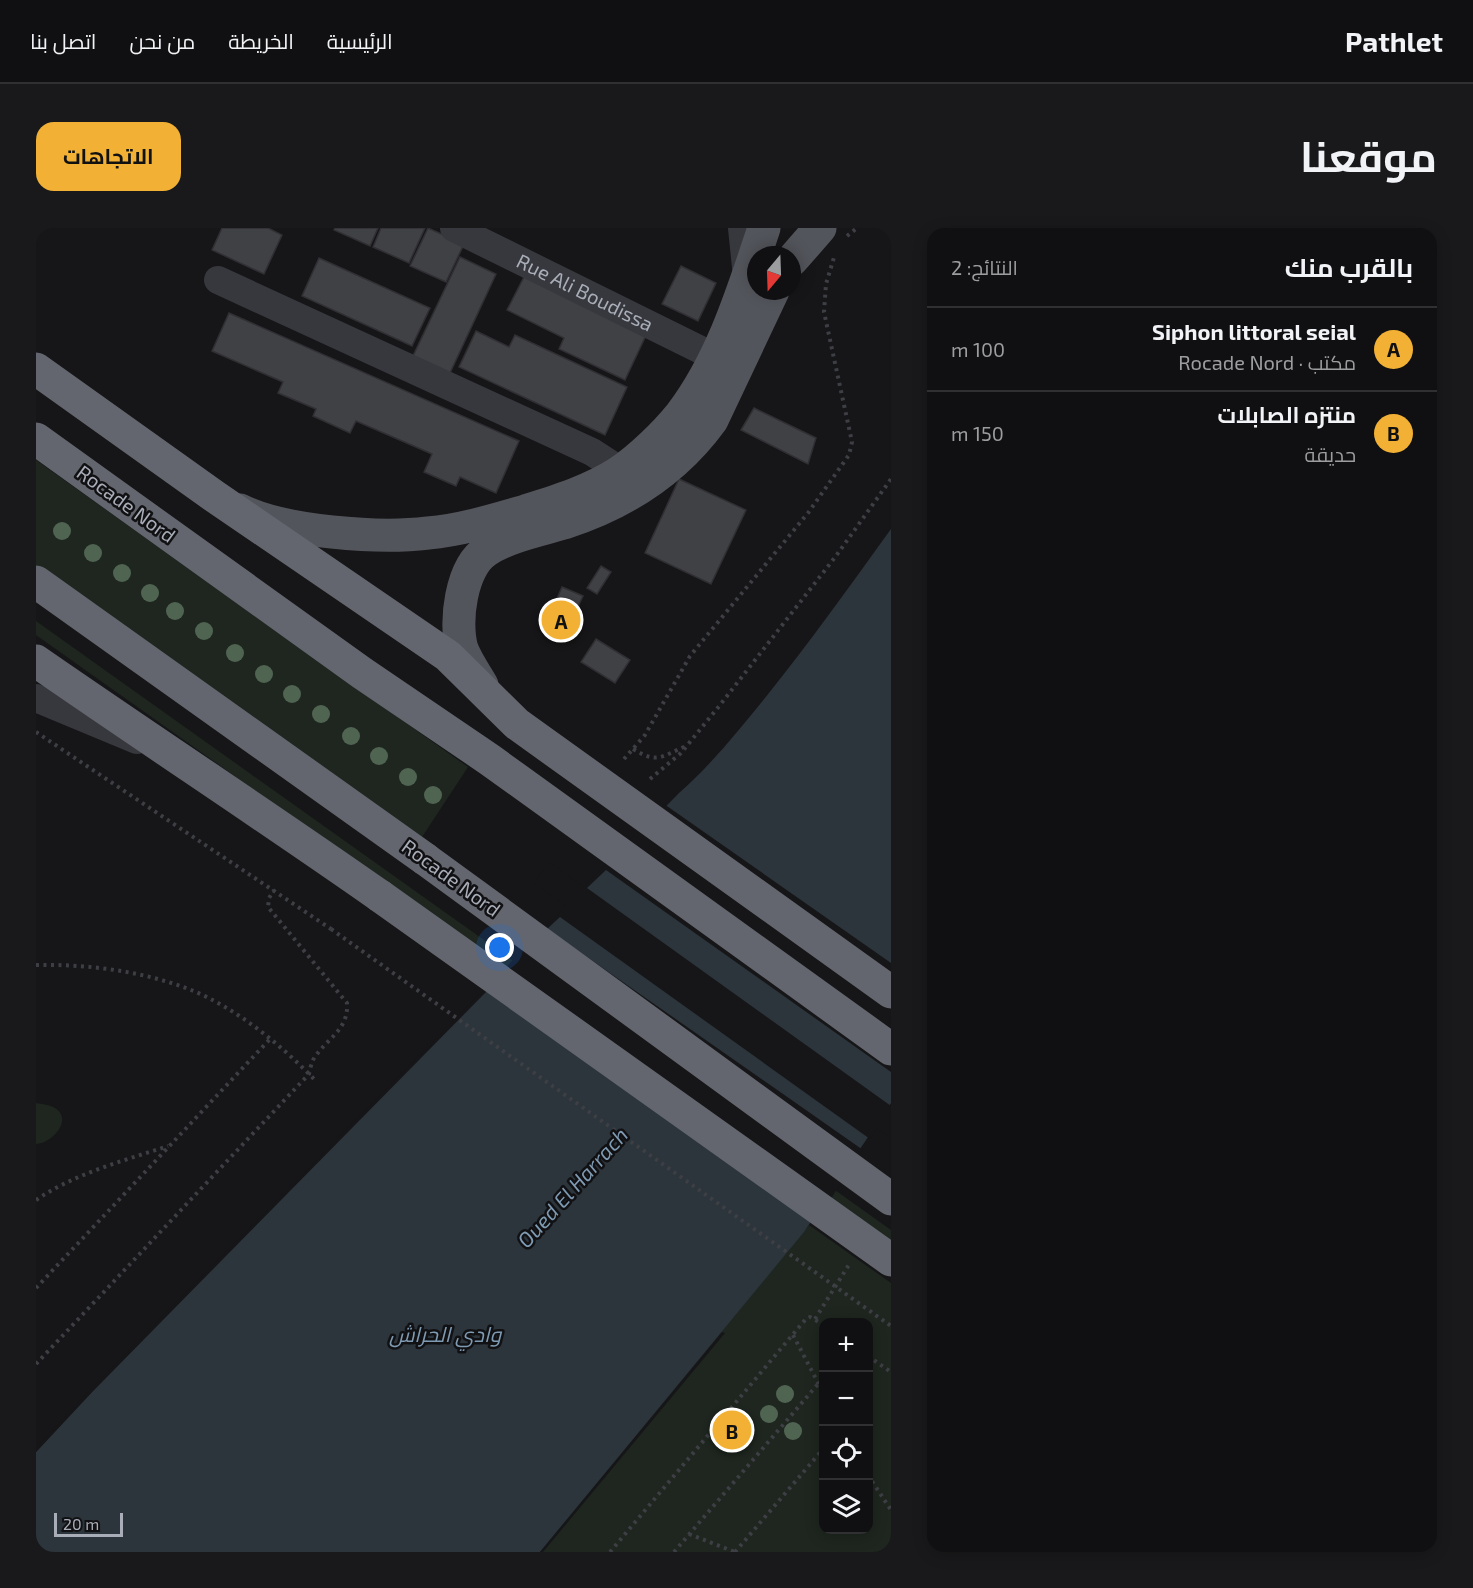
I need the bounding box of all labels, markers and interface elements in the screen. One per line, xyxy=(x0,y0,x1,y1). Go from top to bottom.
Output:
text: Pathlet xyxy=(1345,24,1443,58)
text: اتصل بنا xyxy=(30,28,97,53)
text: من نحن xyxy=(130,28,195,53)
text: الخريطة xyxy=(228,28,294,53)
text: الرئيسية xyxy=(327,28,393,53)
button: الاتجاهات xyxy=(36,122,181,191)
text: موقعنا xyxy=(1300,130,1437,180)
north arrow xyxy=(747,246,801,300)
street label: Rue Ali Boudissa xyxy=(513,248,658,336)
text: بالقرب منك xyxy=(1285,251,1413,282)
text: النتائج: 2 xyxy=(951,255,1018,279)
text: Siphon littoral seial xyxy=(1152,318,1356,344)
text: 100 m xyxy=(951,337,1005,361)
text: A xyxy=(1387,337,1400,361)
text: مكتب · Rocade Nord xyxy=(1178,350,1356,374)
text: منتزه الصابلات xyxy=(1218,401,1356,427)
text: 150 m xyxy=(951,421,1004,445)
text: B xyxy=(1387,421,1400,445)
text: حديقة xyxy=(1305,442,1356,466)
street label: Rocade Nord xyxy=(73,459,180,547)
pin: A xyxy=(542,598,580,642)
street label: Rocade Nord xyxy=(398,833,505,921)
your location xyxy=(485,933,514,962)
water label: Oued El Harrach xyxy=(511,1122,632,1252)
map controls xyxy=(819,1318,873,1534)
button: + xyxy=(819,1318,873,1372)
water label: وادي الحراش xyxy=(389,1321,503,1352)
button: − xyxy=(819,1372,873,1426)
pin: B xyxy=(712,1408,752,1452)
button: locate xyxy=(819,1426,873,1480)
button: layers xyxy=(819,1480,873,1534)
scale bar xyxy=(54,1510,123,1538)
text: 20 m xyxy=(63,1514,99,1533)

